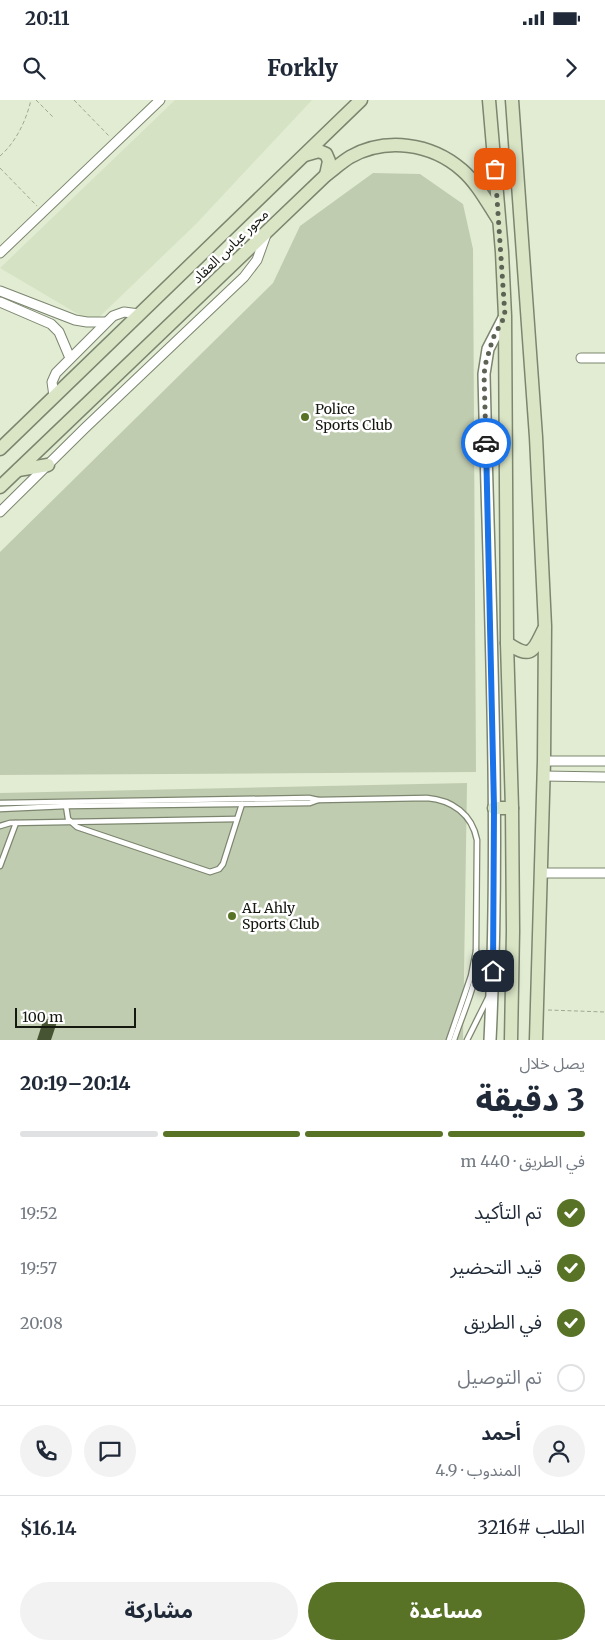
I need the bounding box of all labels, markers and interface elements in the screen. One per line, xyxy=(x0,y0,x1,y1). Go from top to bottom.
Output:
text: 20:11 xyxy=(25,6,70,30)
icon: search xyxy=(20,54,48,82)
text: Forkly xyxy=(267,54,338,82)
icon: forward xyxy=(557,54,585,82)
pin xyxy=(474,148,516,190)
icon: bag xyxy=(481,155,509,183)
street label: محور عباس العقاد xyxy=(188,205,272,287)
place label: Police Sports Club xyxy=(315,400,393,434)
marker: Police Sports Club xyxy=(299,411,311,423)
courier xyxy=(461,418,511,468)
icon: car xyxy=(472,429,500,457)
place label: AL Ahly Sports Club xyxy=(241,899,320,933)
marker: AL Ahly Sports Club xyxy=(226,910,238,922)
pin xyxy=(472,950,514,992)
icon: home xyxy=(479,957,507,985)
scale bar xyxy=(15,1005,136,1028)
text: 100 m xyxy=(22,1008,63,1026)
text: يصل خلال xyxy=(519,1053,585,1073)
text: 20:14–20:19 xyxy=(20,1071,130,1095)
text: 3 دقيقة xyxy=(476,1080,585,1120)
text: في الطريق · 440 m xyxy=(460,1151,585,1171)
icon: check xyxy=(557,1199,585,1227)
text: تم التأكيد xyxy=(474,1200,542,1224)
text: 19:52 xyxy=(20,1203,58,1223)
icon: check xyxy=(557,1254,585,1282)
text: قيد التحضير xyxy=(451,1255,542,1279)
text: 19:57 xyxy=(20,1258,57,1278)
icon: check xyxy=(557,1309,585,1337)
text: في الطريق xyxy=(464,1310,542,1334)
text: 20:08 xyxy=(20,1313,63,1333)
text: تم التوصيل xyxy=(458,1365,542,1389)
text: أحمد xyxy=(481,1421,521,1445)
button: phone xyxy=(20,1425,72,1477)
button: chat xyxy=(84,1425,136,1477)
button: person xyxy=(533,1425,585,1477)
text: المندوب · 4.9 xyxy=(435,1460,521,1480)
text: الطلب #3216 xyxy=(477,1515,585,1539)
text: $16.14 xyxy=(20,1516,77,1540)
button: مشاركة xyxy=(20,1582,298,1640)
button: مساعدة xyxy=(308,1582,585,1640)

